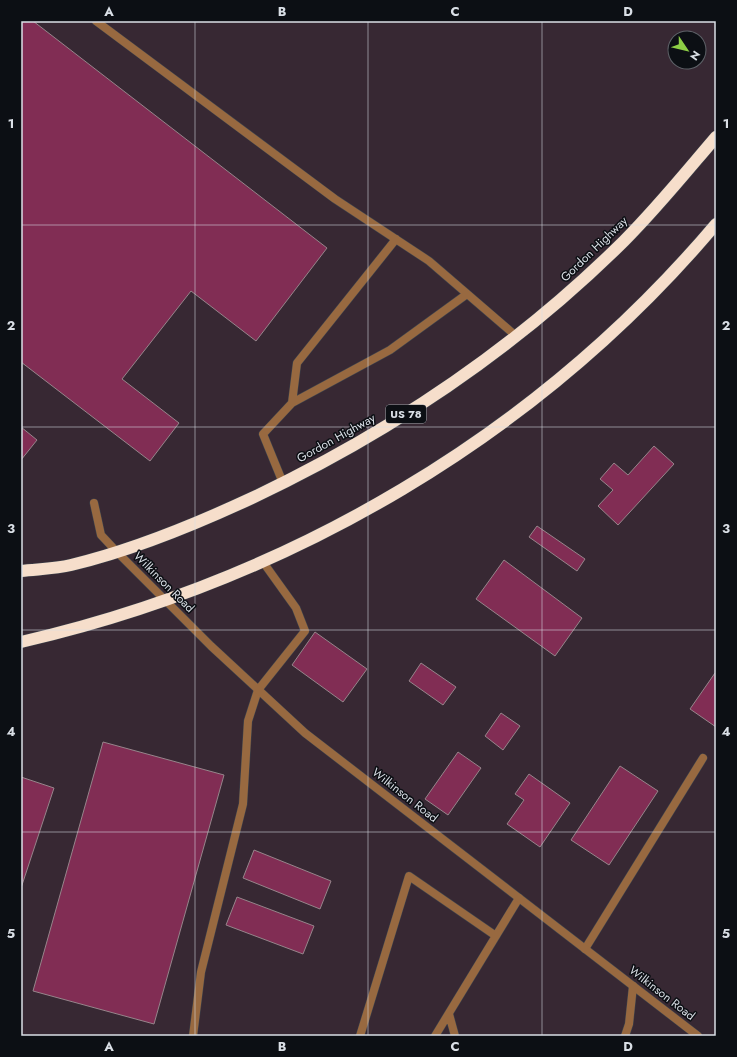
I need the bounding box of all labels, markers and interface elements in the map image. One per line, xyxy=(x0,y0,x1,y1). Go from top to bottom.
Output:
text: A xyxy=(103,2,114,21)
text: B xyxy=(278,2,287,21)
text: C xyxy=(450,2,460,21)
text: D xyxy=(623,2,633,21)
north arrow xyxy=(667,30,707,70)
text: N xyxy=(686,48,704,64)
text: 1 xyxy=(8,114,14,133)
text: 1 xyxy=(723,114,729,133)
street label: Gordon Highway xyxy=(556,212,632,286)
text: 2 xyxy=(7,316,15,335)
text: 2 xyxy=(722,316,730,335)
road number: US 78 xyxy=(386,405,426,423)
street label: Gordon Highway xyxy=(294,409,379,467)
text: 3 xyxy=(7,519,15,538)
text: 3 xyxy=(722,519,730,538)
street label: Wilkinson Road xyxy=(129,547,199,617)
text: 4 xyxy=(6,722,16,741)
text: 4 xyxy=(721,722,731,741)
street label: Wilkinson Road xyxy=(368,763,442,827)
text: 5 xyxy=(7,924,15,943)
text: 5 xyxy=(722,924,730,943)
street label: Wilkinson Road xyxy=(625,961,699,1025)
text: A xyxy=(103,1037,114,1056)
text: B xyxy=(278,1037,287,1056)
text: C xyxy=(450,1037,460,1056)
text: D xyxy=(623,1037,633,1056)

